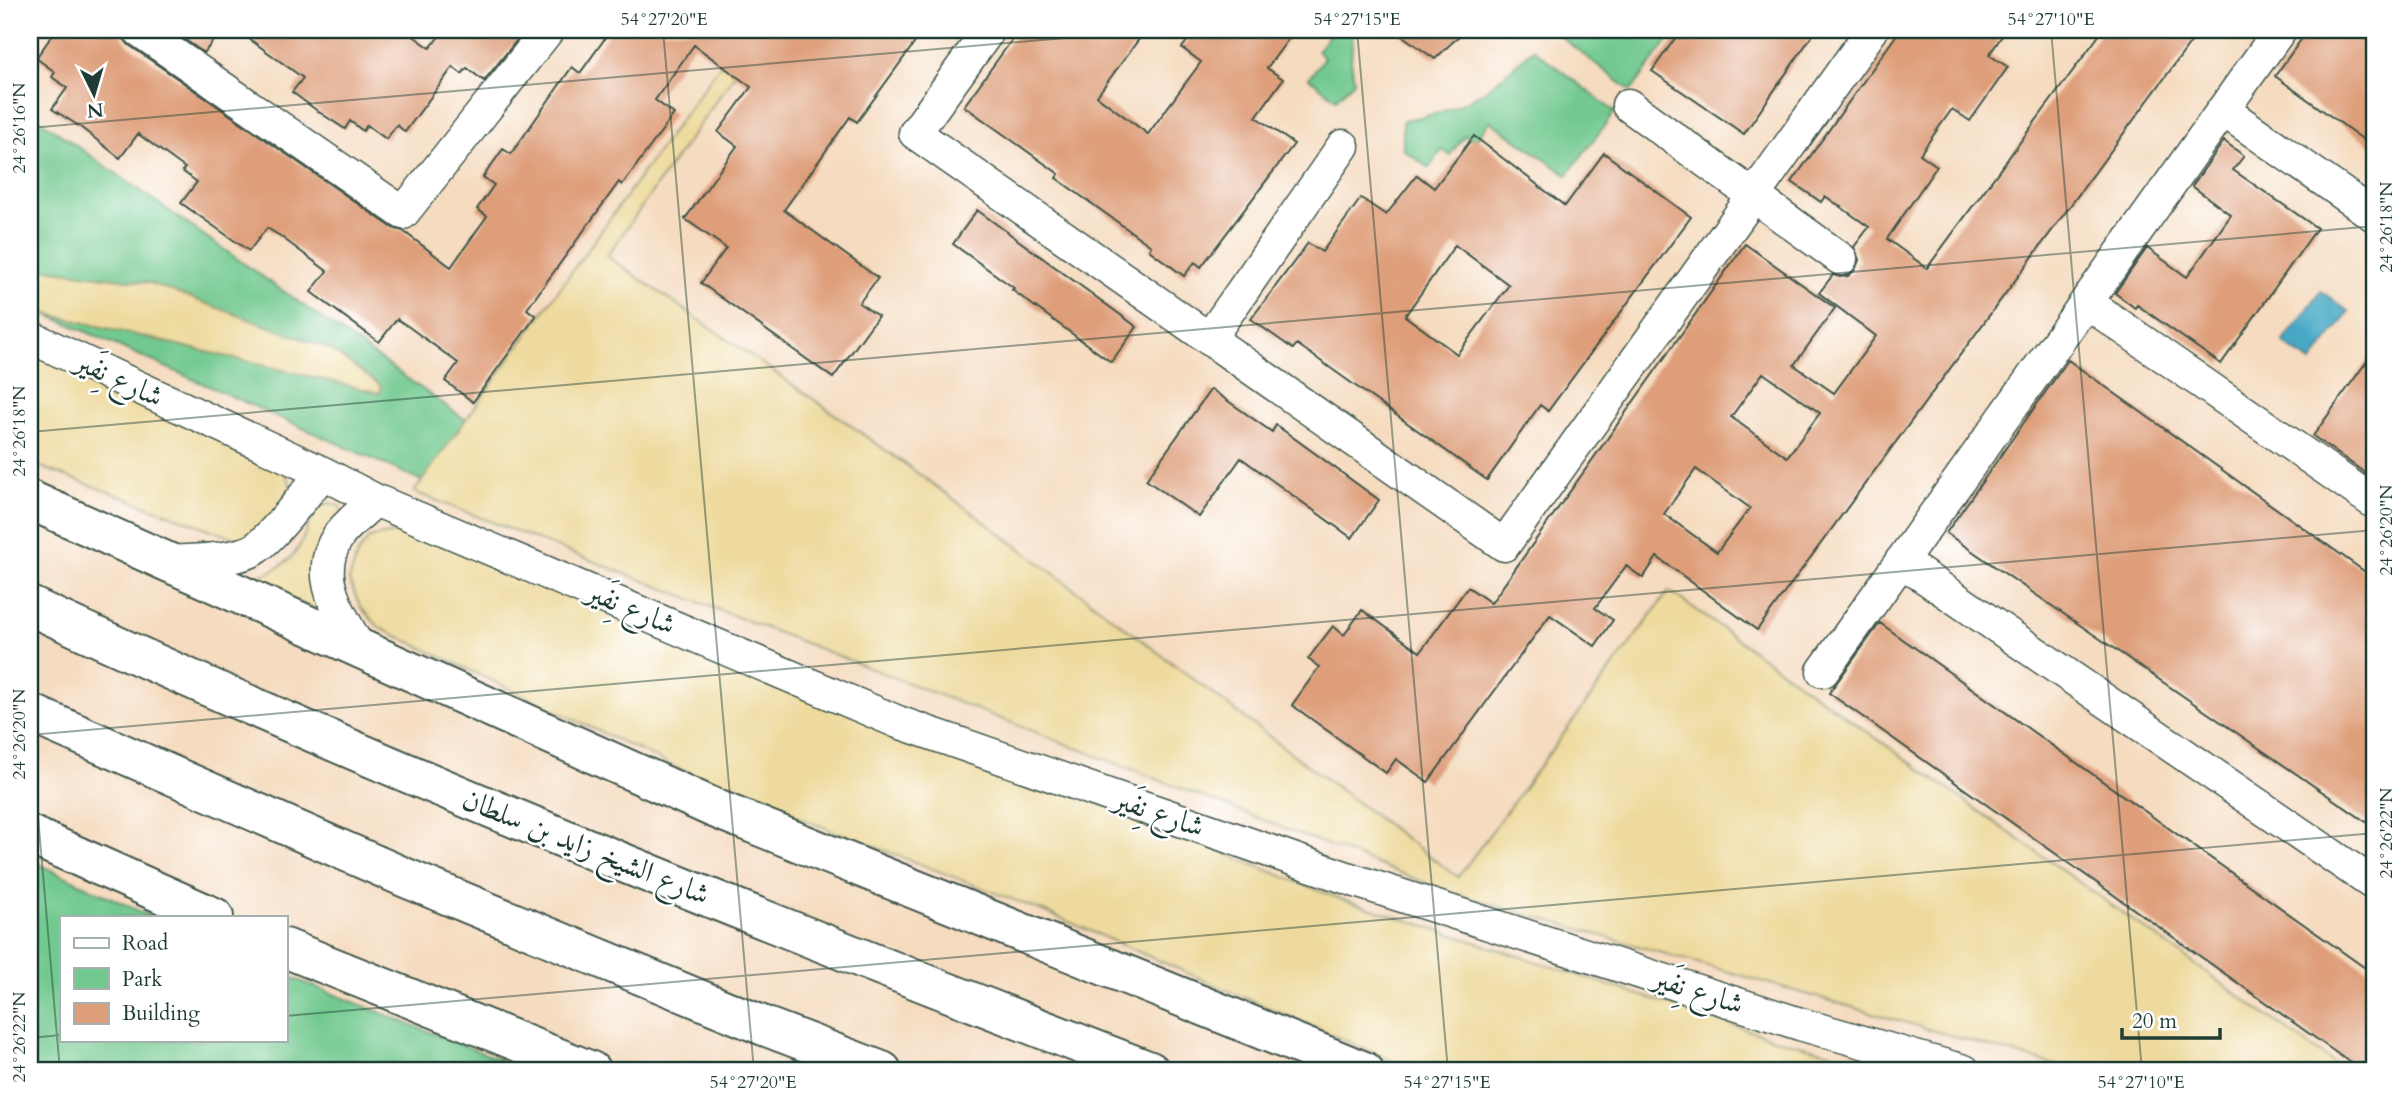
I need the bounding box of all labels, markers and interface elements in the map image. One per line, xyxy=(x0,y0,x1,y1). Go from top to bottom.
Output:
text: 54°27'20"E xyxy=(620,7,708,32)
text: 54°27'15"E xyxy=(1313,7,1401,32)
text: 54°27'10"E xyxy=(2007,7,2095,32)
north arrow xyxy=(60,60,130,130)
text: 24°26'16"N xyxy=(7,82,32,174)
text: N xyxy=(86,96,105,124)
text: 24°26'18"N xyxy=(2374,181,2399,273)
street label: شارع نِفَير xyxy=(63,338,171,421)
text: 24°26'18"N xyxy=(7,385,32,477)
text: 24°26'20"N xyxy=(2374,484,2399,576)
street label: شارع نِفَير xyxy=(576,568,683,649)
text: 24°26'20"N xyxy=(7,688,32,780)
street label: شارع نِفَير xyxy=(1104,776,1211,851)
street label: شارع الشيخ زايد بن سلطان xyxy=(454,779,716,921)
text: 24°26'22"N xyxy=(2374,787,2399,879)
legend xyxy=(60,916,287,1042)
text: Road xyxy=(122,929,168,958)
street label: شارع نِفَير xyxy=(1643,954,1749,1029)
text: Park xyxy=(122,965,163,994)
text: 24°26'22"N xyxy=(7,991,32,1083)
scale bar xyxy=(2122,996,2220,1040)
text: Building xyxy=(122,999,200,1028)
text: 20 m xyxy=(2132,1007,2177,1036)
text: 54°27'20"E xyxy=(709,1070,797,1095)
text: 54°27'15"E xyxy=(1403,1070,1491,1095)
text: 54°27'10"E xyxy=(2097,1070,2185,1095)

